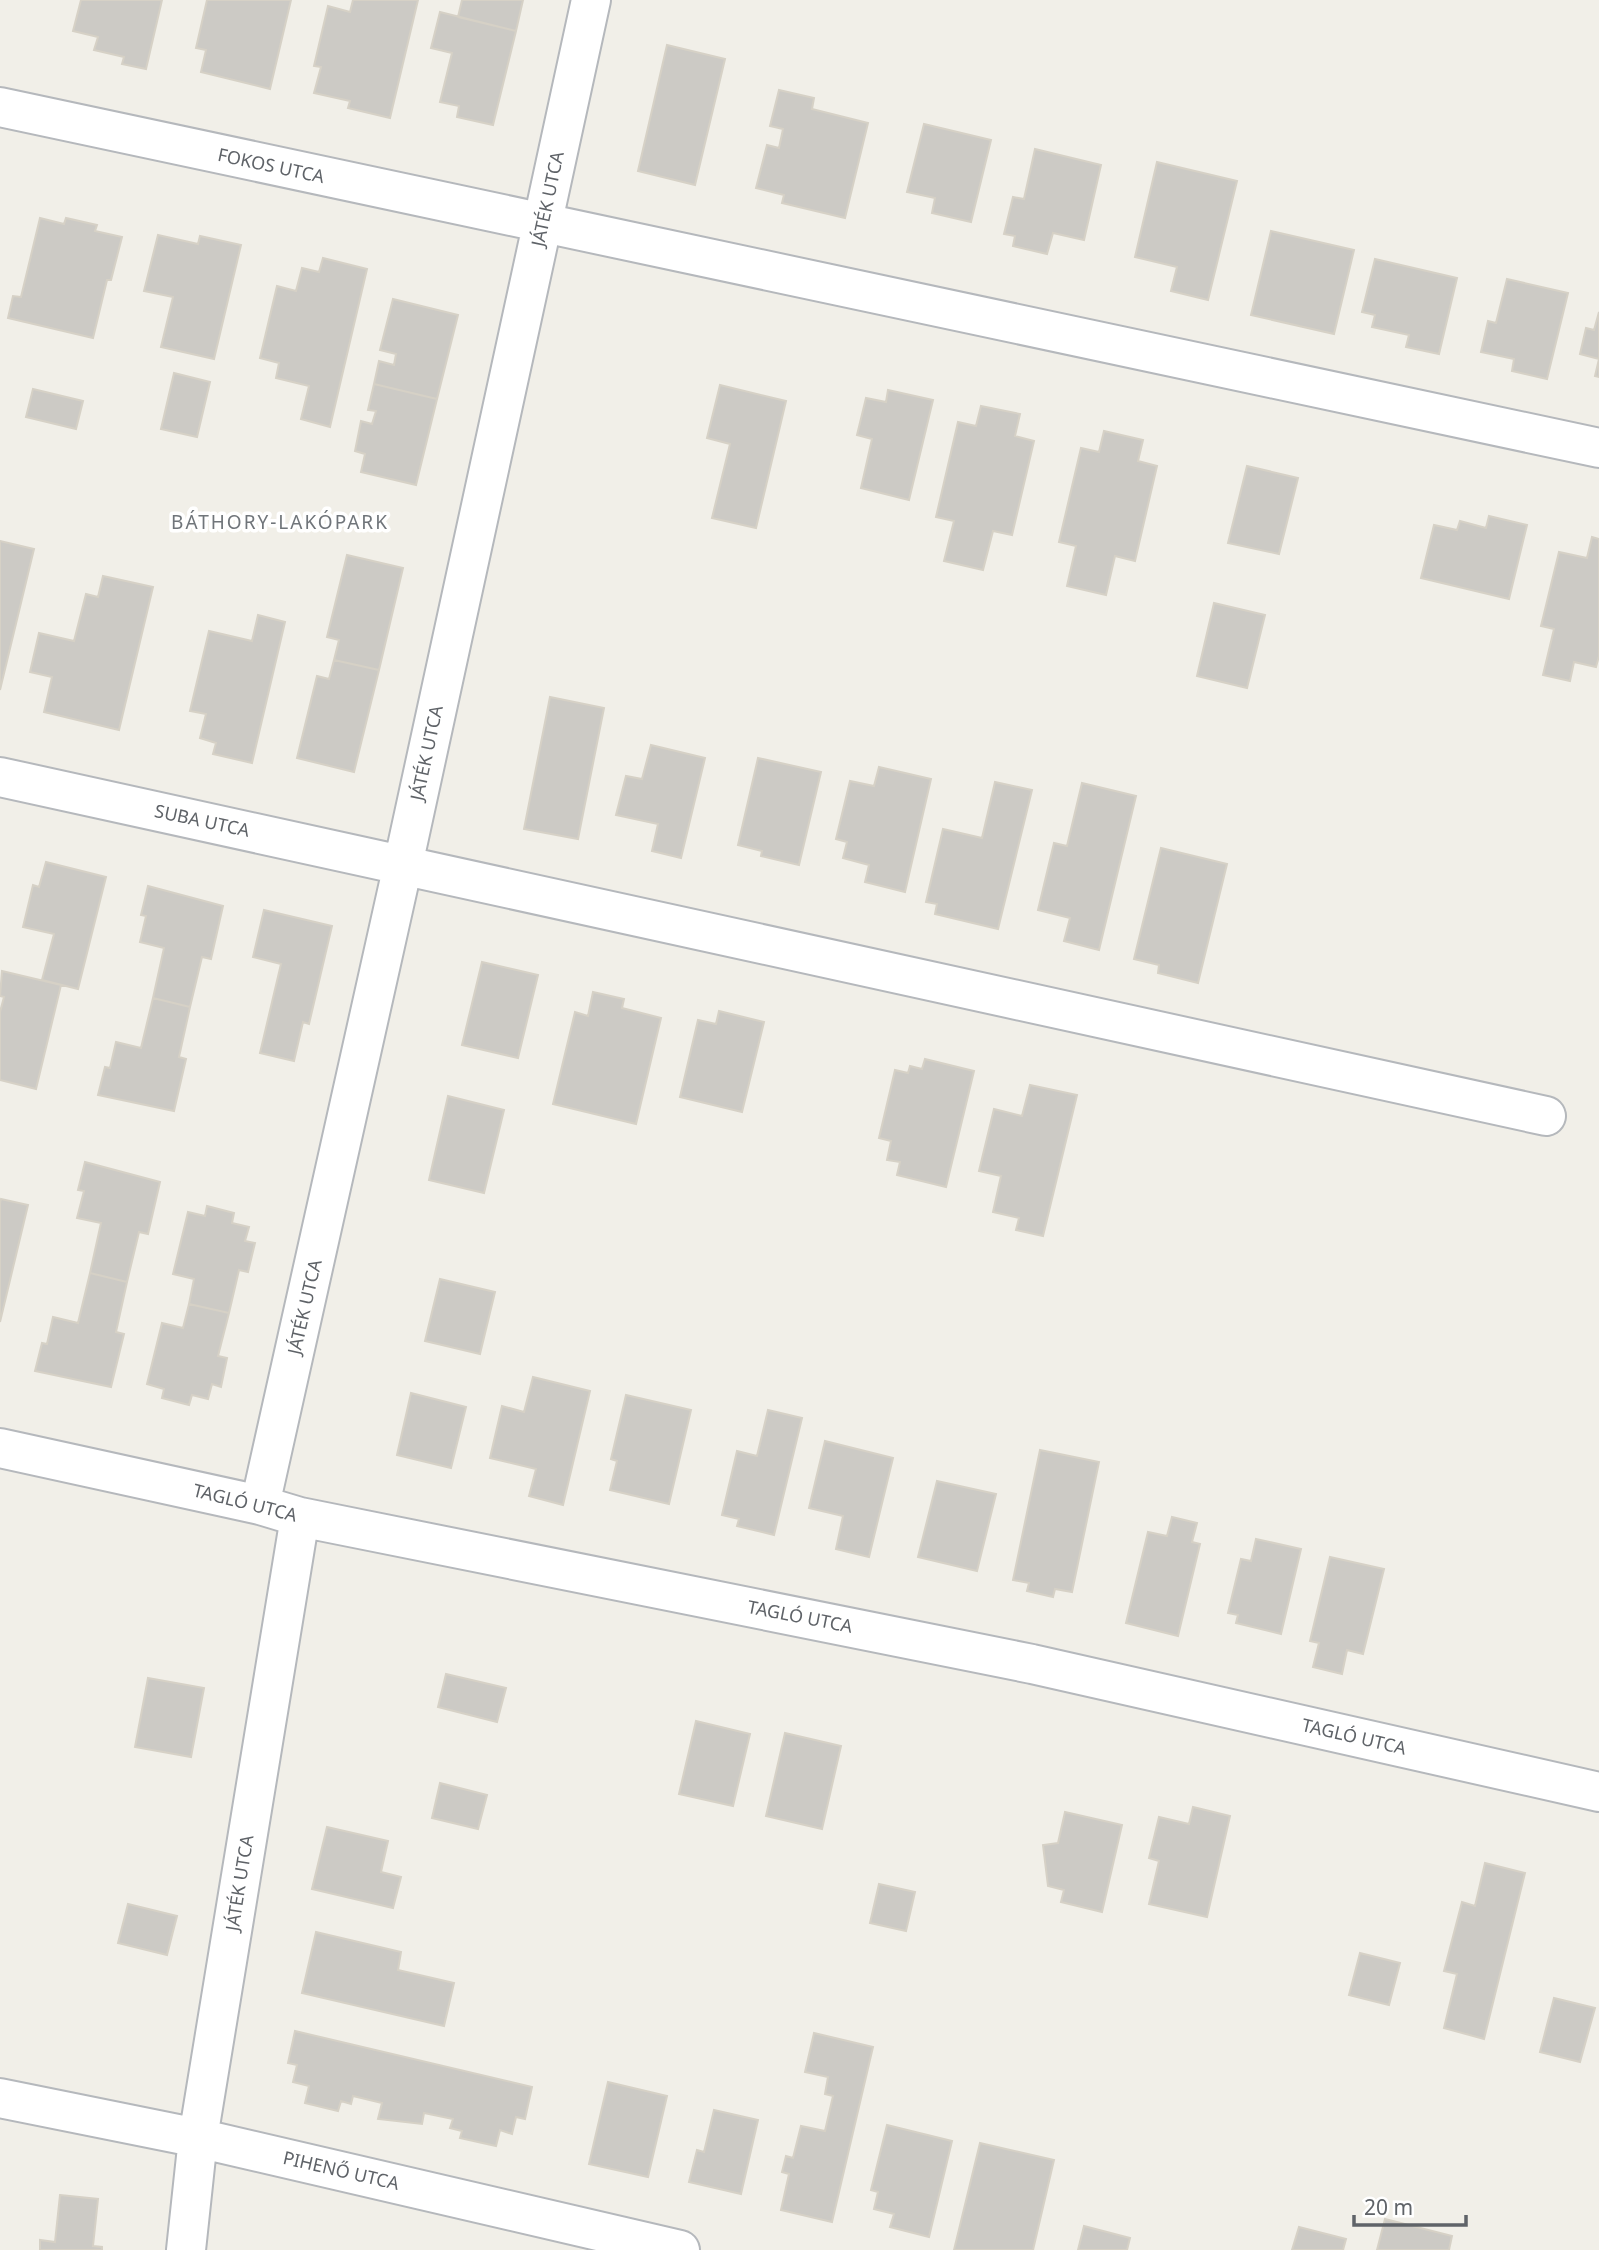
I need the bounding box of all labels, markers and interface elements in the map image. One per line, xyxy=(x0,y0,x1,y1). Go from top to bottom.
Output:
street label: FOKOS UTCA xyxy=(216,142,327,188)
street label: JÁTÉK UTCA xyxy=(525,149,569,251)
district label: BÁTHORY-LAKÓPARK xyxy=(171,509,389,535)
street label: JÁTÉK UTCA xyxy=(404,703,448,805)
street label: SUBA UTCA xyxy=(152,798,252,842)
street label: JÁTÉK UTCA xyxy=(281,1256,327,1359)
street label: TAGLÓ UTCA xyxy=(191,1478,300,1527)
street label: TAGLÓ UTCA xyxy=(746,1594,855,1638)
street label: TAGLÓ UTCA xyxy=(1300,1712,1409,1760)
street label: JÁTÉK UTCA xyxy=(219,1833,259,1934)
street label: PIHENŐ UTCA xyxy=(281,2145,402,2195)
scale bar xyxy=(1354,2184,1466,2228)
text: 20 m xyxy=(1364,2193,1413,2221)

